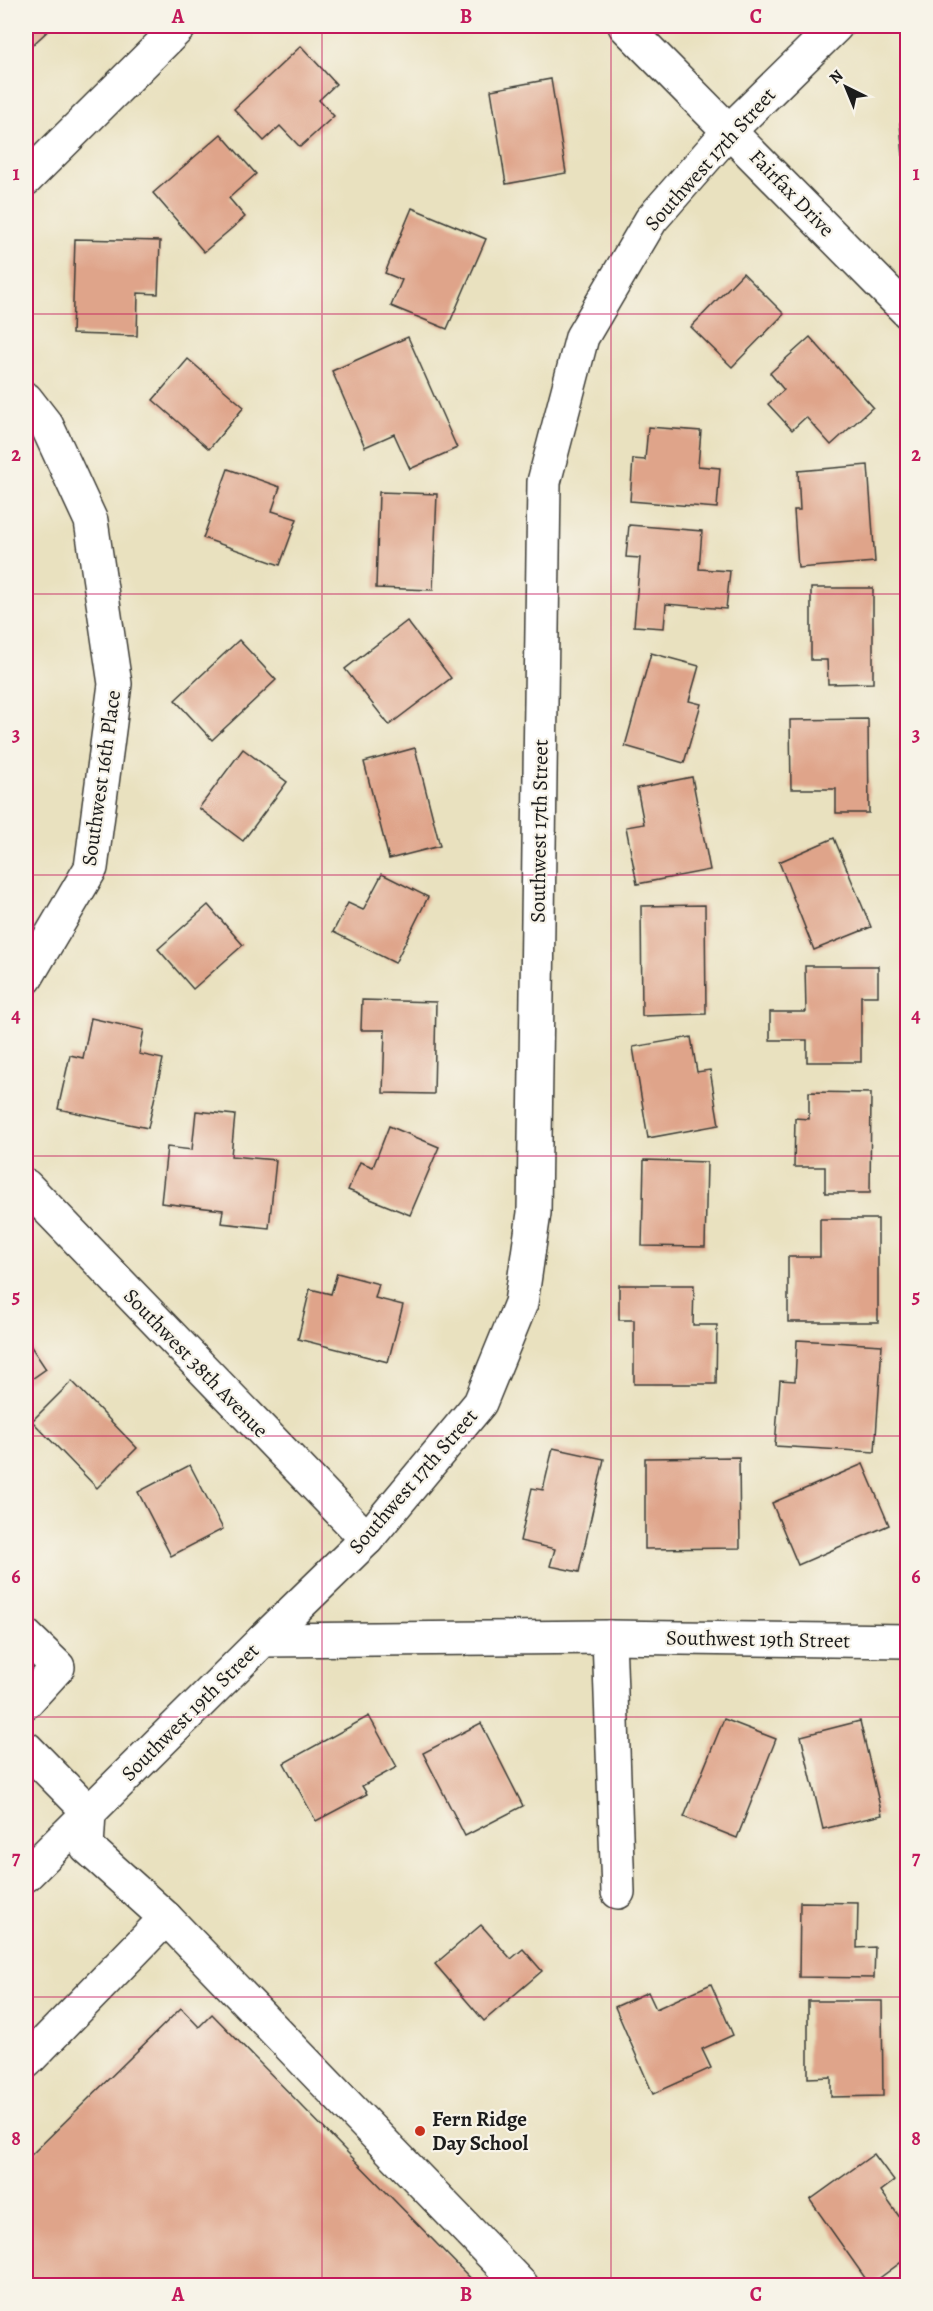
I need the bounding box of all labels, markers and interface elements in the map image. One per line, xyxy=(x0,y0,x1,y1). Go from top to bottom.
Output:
text: A xyxy=(171,3,185,30)
text: B xyxy=(460,3,472,30)
text: C xyxy=(750,3,762,30)
north arrow xyxy=(816,57,876,117)
text: N xyxy=(825,65,848,89)
street label: Southwest 17th Street xyxy=(638,81,782,237)
street label: Fairfax Drive xyxy=(743,143,841,243)
text: 1 xyxy=(12,160,20,187)
text: 1 xyxy=(912,160,920,187)
text: 2 xyxy=(11,441,21,468)
text: 2 xyxy=(911,441,921,468)
street label: Southwest 16th Place xyxy=(75,688,127,868)
text: 3 xyxy=(12,721,20,748)
text: 3 xyxy=(912,721,920,748)
street label: Southwest 17th Street xyxy=(523,739,555,923)
text: 4 xyxy=(11,1002,21,1029)
text: 4 xyxy=(911,1002,921,1029)
street label: Southwest 38th Avenue xyxy=(117,1282,275,1444)
text: 5 xyxy=(12,1283,20,1310)
text: 5 xyxy=(912,1283,920,1310)
street label: Southwest 17th Street xyxy=(342,1402,484,1559)
text: 6 xyxy=(11,1563,21,1590)
text: 6 xyxy=(911,1563,921,1590)
street label: Southwest 19th Street xyxy=(666,1623,850,1655)
street label: Southwest 19th Street xyxy=(115,1637,265,1787)
text: 7 xyxy=(12,1844,21,1871)
text: 7 xyxy=(912,1844,921,1871)
place label: Fern Ridge Day School xyxy=(432,2105,529,2157)
marker: Fern Ridge Day School xyxy=(413,2124,427,2138)
text: 8 xyxy=(11,2125,21,2152)
text: 8 xyxy=(911,2125,921,2152)
text: A xyxy=(171,2281,185,2308)
text: B xyxy=(460,2281,472,2308)
text: C xyxy=(750,2281,762,2308)

